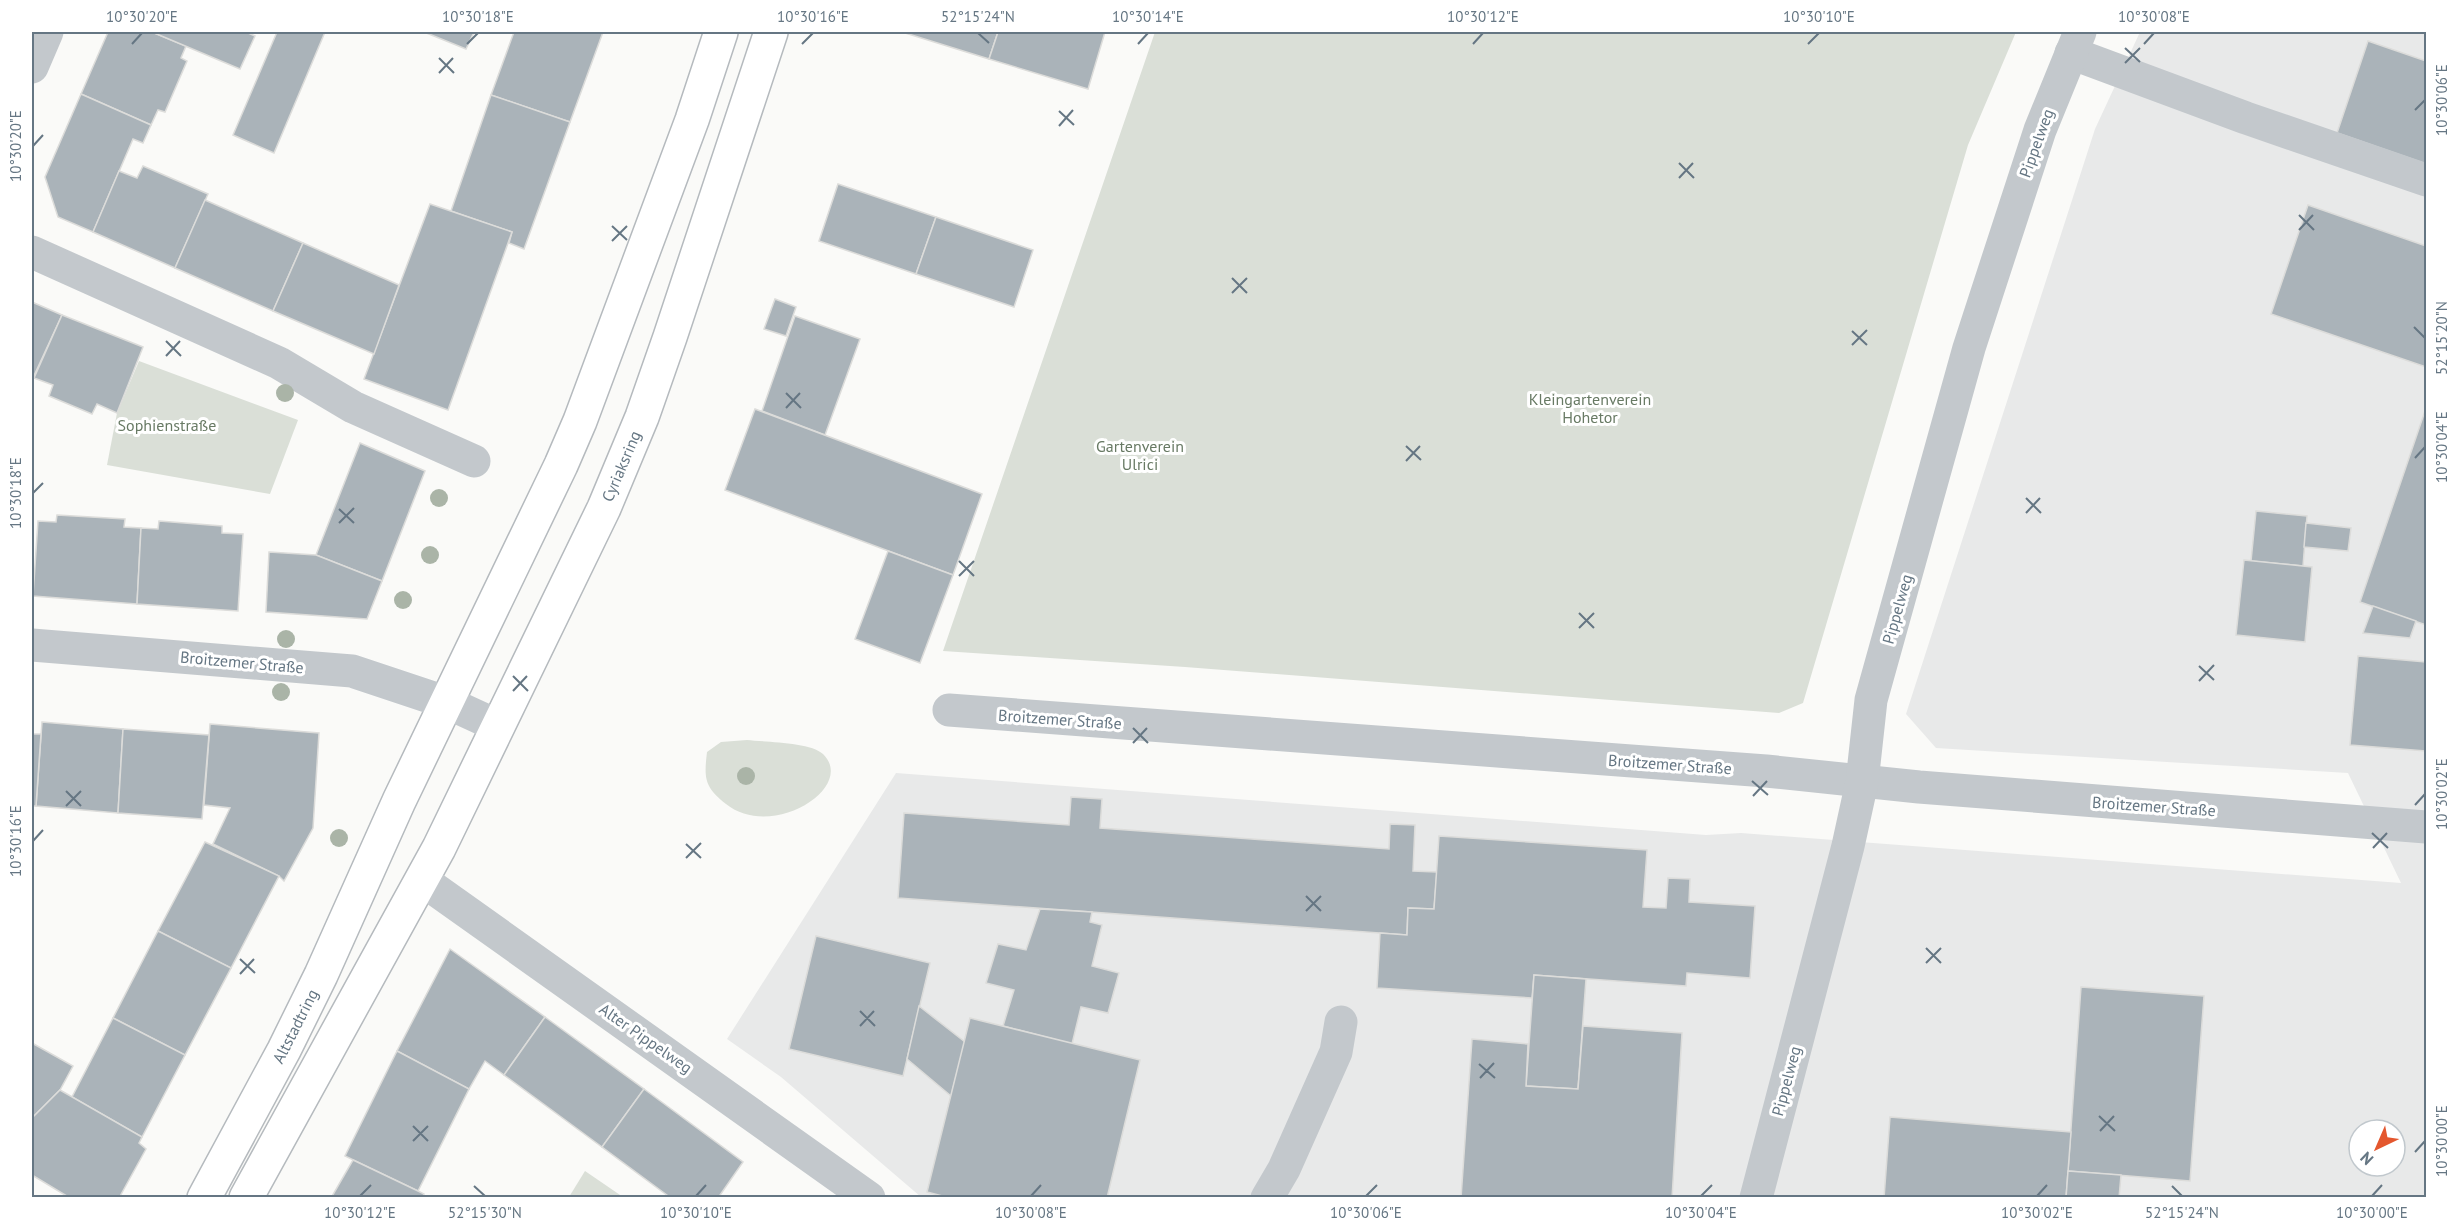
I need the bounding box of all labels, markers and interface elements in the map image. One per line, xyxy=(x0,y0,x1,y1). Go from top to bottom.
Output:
text: 10°30'20"E xyxy=(106,7,178,26)
text: 10°30'18"E xyxy=(442,7,514,26)
text: 10°30'16"E xyxy=(777,7,849,26)
text: 52°15'24"N xyxy=(941,7,1015,26)
text: 10°30'14"E xyxy=(1112,7,1184,26)
text: 10°30'12"E xyxy=(1447,7,1519,26)
text: 10°30'10"E xyxy=(1783,7,1855,26)
text: 10°30'08"E xyxy=(2118,7,2190,26)
text: 10°30'06"E xyxy=(2432,64,2451,136)
street label: Pippelweg xyxy=(2014,106,2058,180)
text: 10°30'20"E xyxy=(6,110,25,182)
text: 52°15'20"N xyxy=(2432,301,2451,375)
park label: Kleingartenverein Hohetor xyxy=(1529,389,1651,427)
text: 10°30'04"E xyxy=(2432,411,2451,483)
park label: Sophienstraße xyxy=(118,415,216,435)
street label: Cyriaksring xyxy=(597,428,645,504)
park label: Gartenverein Ulrici xyxy=(1096,436,1184,474)
text: 10°30'18"E xyxy=(6,457,25,529)
street label: Pippelweg xyxy=(1878,572,1916,646)
street label: Broitzemer Straße xyxy=(179,647,305,677)
street label: Broitzemer Straße xyxy=(998,705,1122,733)
street label: Broitzemer Straße xyxy=(1608,750,1732,778)
text: 10°30'02"E xyxy=(2432,758,2451,830)
street label: Broitzemer Straße xyxy=(2092,792,2216,820)
text: 10°30'16"E xyxy=(6,805,25,877)
street label: Altstadtring xyxy=(268,986,322,1066)
street label: Alter Pippelweg xyxy=(596,999,696,1077)
street label: Pippelweg xyxy=(1767,1044,1805,1118)
text: 10°30'00"E xyxy=(2432,1105,2451,1177)
north arrow xyxy=(2347,1118,2407,1178)
text: N xyxy=(2356,1148,2377,1170)
text: 10°30'12"E xyxy=(324,1203,396,1222)
text: 52°15'30"N xyxy=(448,1203,522,1222)
text: 10°30'10"E xyxy=(660,1203,732,1222)
text: 10°30'08"E xyxy=(995,1203,1067,1222)
text: 10°30'06"E xyxy=(1330,1203,1402,1222)
text: 10°30'04"E xyxy=(1665,1203,1737,1222)
text: 10°30'02"E xyxy=(2001,1203,2073,1222)
text: 52°15'24"N xyxy=(2145,1203,2219,1222)
text: 10°30'00"E xyxy=(2336,1203,2408,1222)

